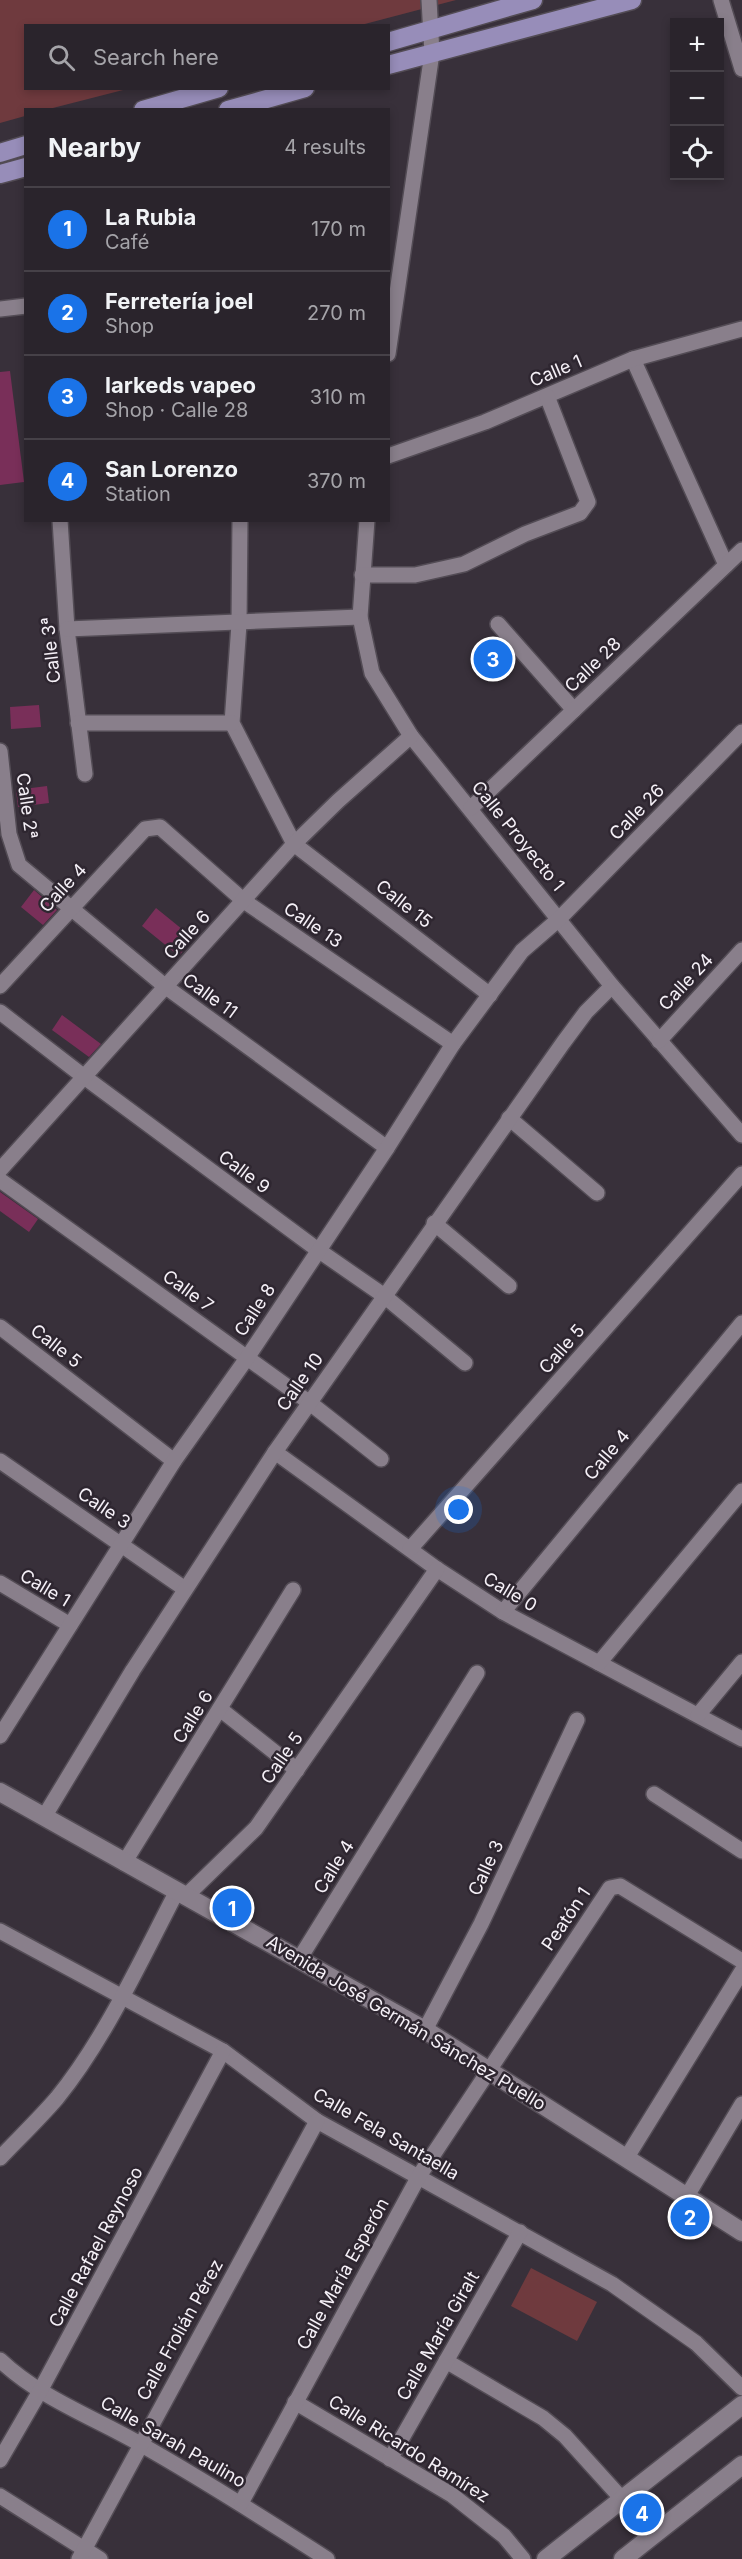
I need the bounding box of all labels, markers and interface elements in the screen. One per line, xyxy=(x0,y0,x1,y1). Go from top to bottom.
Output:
map controls xyxy=(670,18,724,180)
button: + xyxy=(670,18,724,72)
search box xyxy=(24,24,390,90)
icon: search xyxy=(45,41,78,74)
text: Search here xyxy=(93,44,219,70)
button: − xyxy=(670,72,724,126)
button: locate xyxy=(670,126,724,180)
text: Nearby xyxy=(48,132,141,163)
text: 4 results xyxy=(284,135,366,159)
text: La Rubia xyxy=(105,204,196,230)
text: 1 xyxy=(63,217,72,241)
text: 170 m xyxy=(311,217,366,241)
text: Café xyxy=(105,230,149,254)
text: Ferretería joel xyxy=(105,288,254,314)
text: 2 xyxy=(61,301,74,325)
text: 270 m xyxy=(307,301,366,325)
text: Shop xyxy=(105,314,154,338)
street label: Calle 1 xyxy=(526,350,585,391)
text: larkeds vapeo xyxy=(105,372,256,398)
text: 3 xyxy=(61,385,74,409)
text: 310 m xyxy=(310,385,366,409)
text: Shop · Calle 28 xyxy=(105,398,248,422)
text: San Lorenzo xyxy=(105,456,238,482)
text: 4 xyxy=(61,469,74,493)
text: 370 m xyxy=(307,469,366,493)
text: Station xyxy=(105,482,171,506)
street label: Calle 3ª xyxy=(37,616,64,684)
street label: Calle 28 xyxy=(560,633,625,696)
pin: 3 xyxy=(474,636,512,682)
street label: Calle 2ª xyxy=(12,771,43,840)
street label: Calle Proyecto 1 xyxy=(468,776,569,895)
street label: Calle 26 xyxy=(605,779,668,844)
street label: Calle 4 xyxy=(35,859,90,916)
street label: Calle 15 xyxy=(372,875,437,932)
street label: Calle 13 xyxy=(280,897,347,952)
street label: Calle 6 xyxy=(159,906,214,964)
street label: Calle 24 xyxy=(654,949,717,1014)
street label: Calle 11 xyxy=(179,969,242,1022)
street label: Calle 9 xyxy=(215,1146,274,1198)
street label: Calle 7 xyxy=(159,1265,218,1316)
street label: Calle 8 xyxy=(230,1279,279,1340)
street label: Calle 5 xyxy=(27,1319,86,1372)
street label: Calle 5 xyxy=(535,1320,589,1378)
street label: Calle 10 xyxy=(272,1349,327,1415)
street label: Calle 4 xyxy=(580,1425,634,1484)
street label: Calle 3 xyxy=(74,1482,134,1533)
your location xyxy=(444,1495,473,1524)
street label: Calle 1 xyxy=(16,1564,74,1611)
street label: Calle 0 xyxy=(480,1567,541,1616)
street label: Calle 6 xyxy=(168,1686,217,1747)
street label: Calle 5 xyxy=(256,1728,307,1788)
street label: Calle 4 xyxy=(309,1836,358,1897)
street label: Calle 3 xyxy=(464,1837,507,1899)
street label: Peatón 1 xyxy=(537,1883,594,1954)
pin: 1 xyxy=(212,1886,252,1930)
street label: Avenida José Germán Sánchez Puello xyxy=(263,1931,550,2114)
street label: Calle Fela Santaella xyxy=(309,2083,463,2184)
street label: Calle Rafael Reynoso xyxy=(44,2163,147,2331)
street label: Calle María Esperón xyxy=(292,2194,393,2353)
pin: 2 xyxy=(670,2194,710,2240)
street label: Calle Frolián Pérez xyxy=(132,2256,227,2404)
street label: Calle María Giralt xyxy=(392,2267,483,2404)
street label: Calle Ricardo Ramírez xyxy=(325,2390,494,2507)
street label: Calle Sarah Paulino xyxy=(97,2391,250,2492)
pin: 4 xyxy=(622,2490,662,2536)

